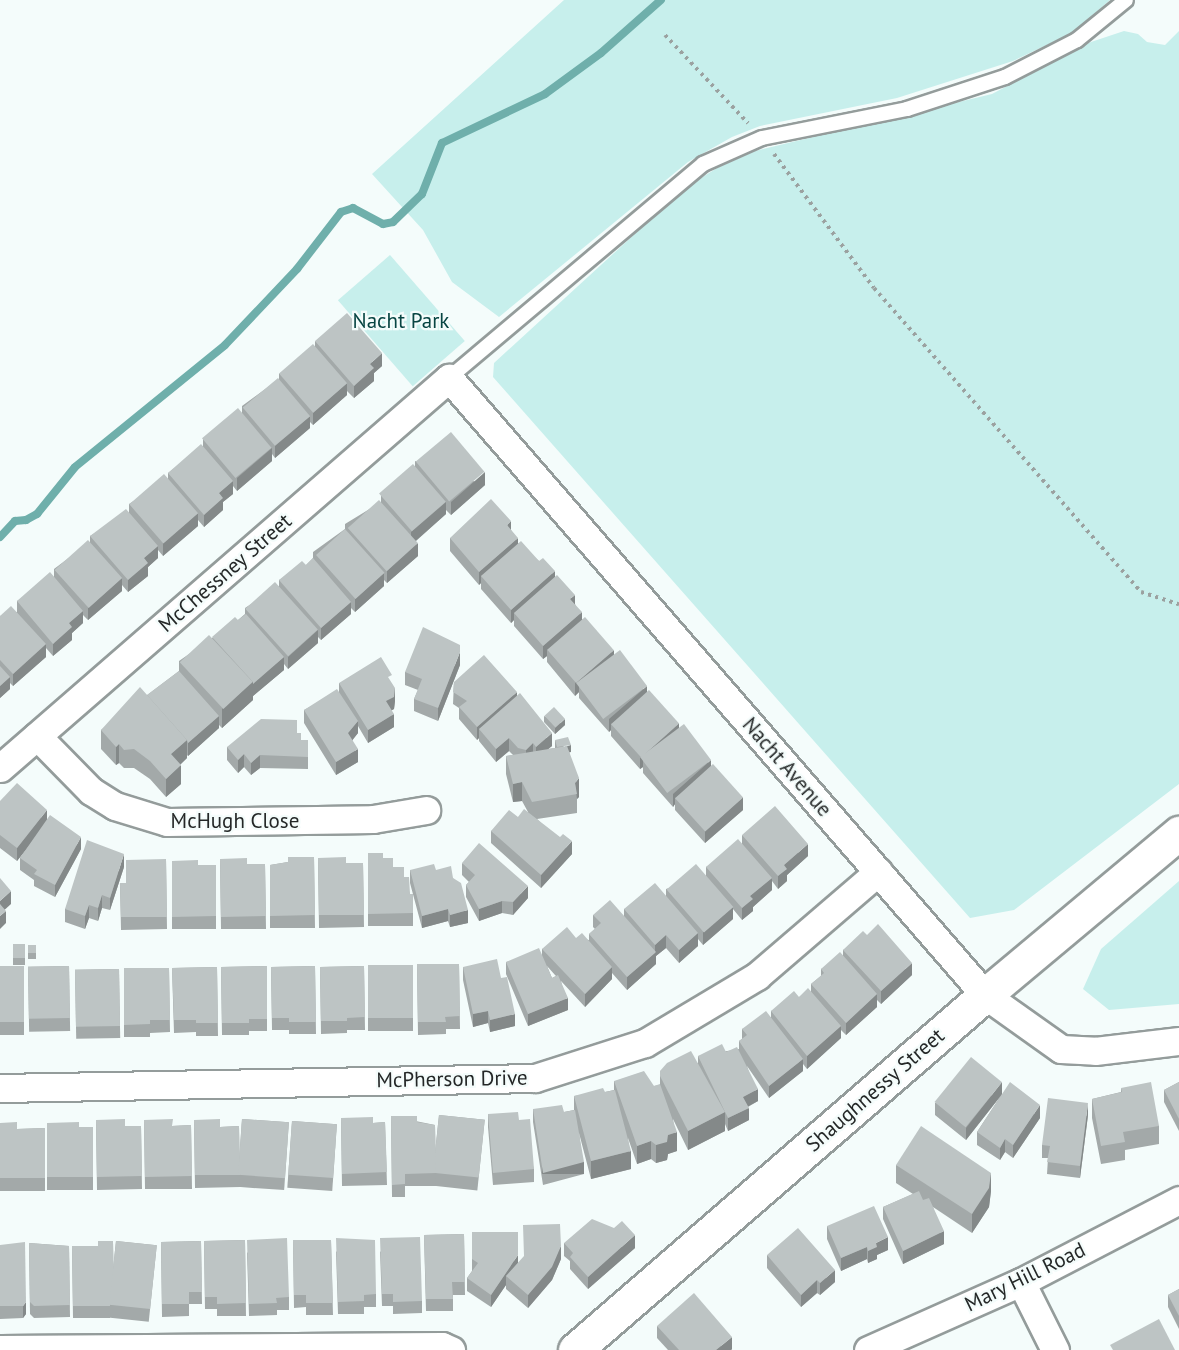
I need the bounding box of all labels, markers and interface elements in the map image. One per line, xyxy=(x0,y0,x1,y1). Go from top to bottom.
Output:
park label: Nacht Park xyxy=(353,308,449,334)
street label: McChessney Street xyxy=(153,508,297,638)
street label: Nacht Avenue xyxy=(737,712,837,822)
street label: McHugh Close xyxy=(171,808,299,834)
street label: Shaughnessy Street xyxy=(800,1023,950,1157)
street label: McPherson Drive xyxy=(376,1065,528,1093)
street label: Mary Hill Road xyxy=(960,1237,1090,1317)

